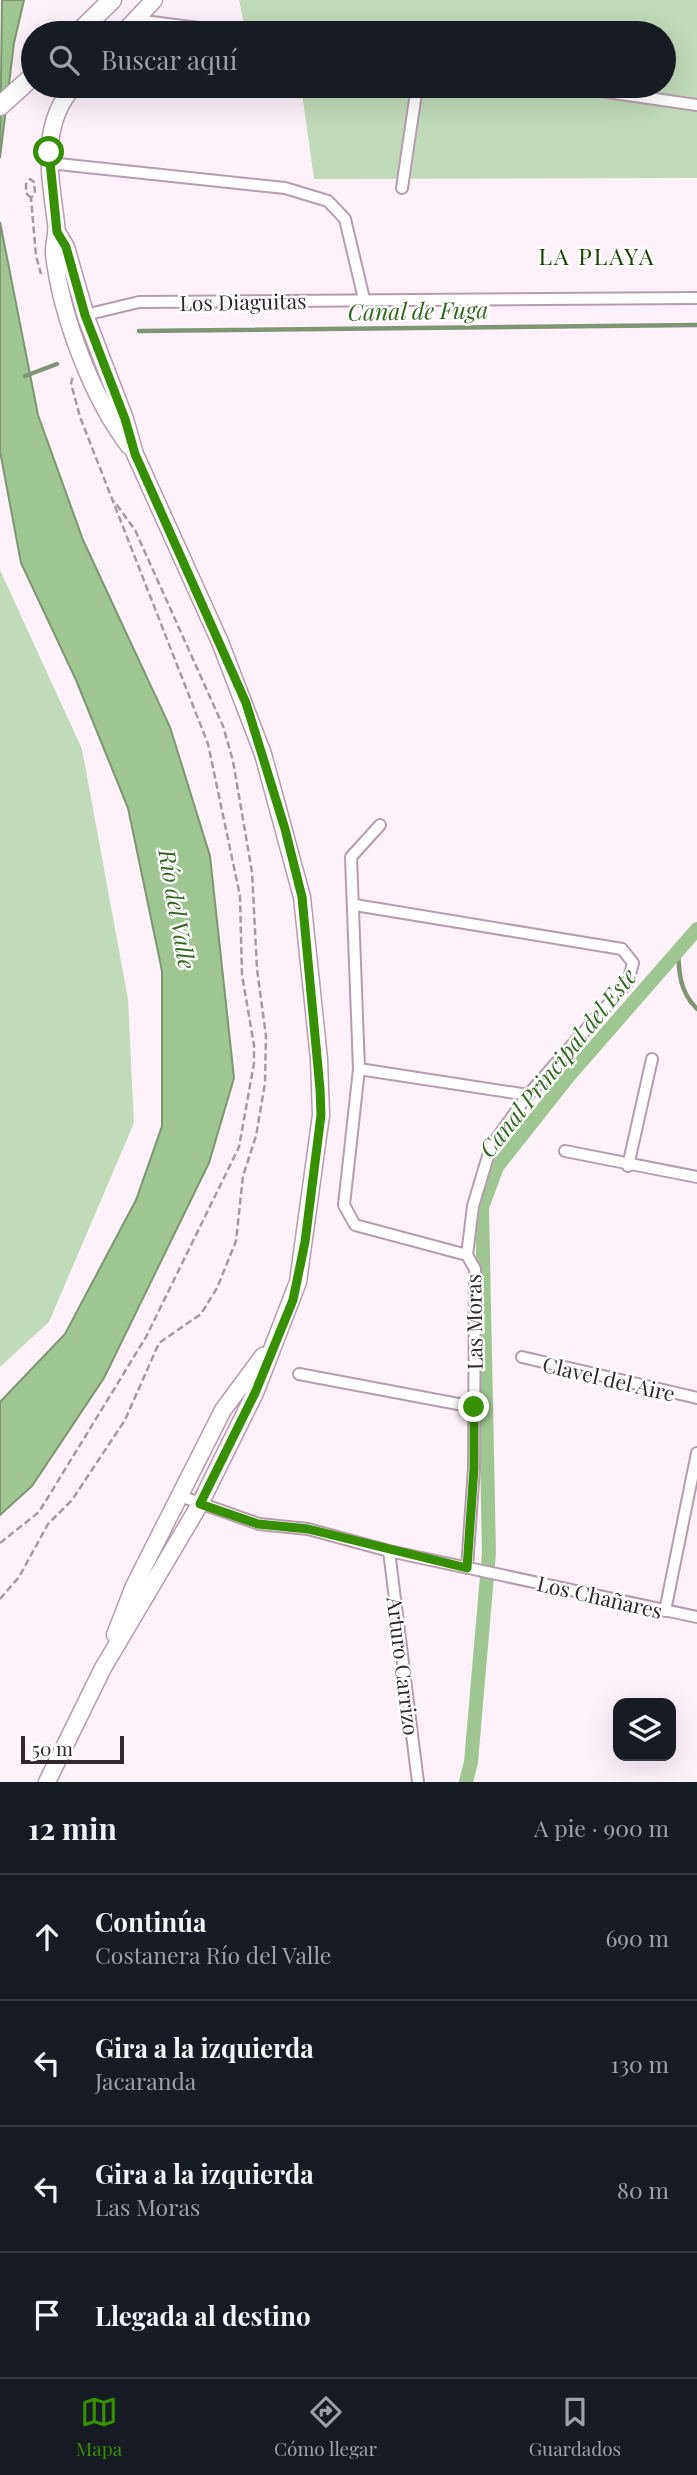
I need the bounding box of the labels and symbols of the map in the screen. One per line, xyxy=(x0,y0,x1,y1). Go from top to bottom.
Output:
route start xyxy=(33,136,64,167)
district label: LA PLAYA xyxy=(538,240,656,271)
street label: Los Diaguitas xyxy=(179,286,307,316)
water label: Canal de Fuga xyxy=(347,293,489,327)
water label: Río del Valle xyxy=(152,846,204,971)
water label: Canal Principal del Este xyxy=(471,961,643,1163)
street label: Las Moras xyxy=(458,1274,488,1370)
street label: Clavel del Aire xyxy=(540,1349,678,1407)
route end xyxy=(458,1391,489,1422)
street label: Los Chañares xyxy=(535,1568,665,1624)
street label: Arturo Carrizo xyxy=(382,1594,426,1737)
scale bar xyxy=(21,1733,124,1765)

